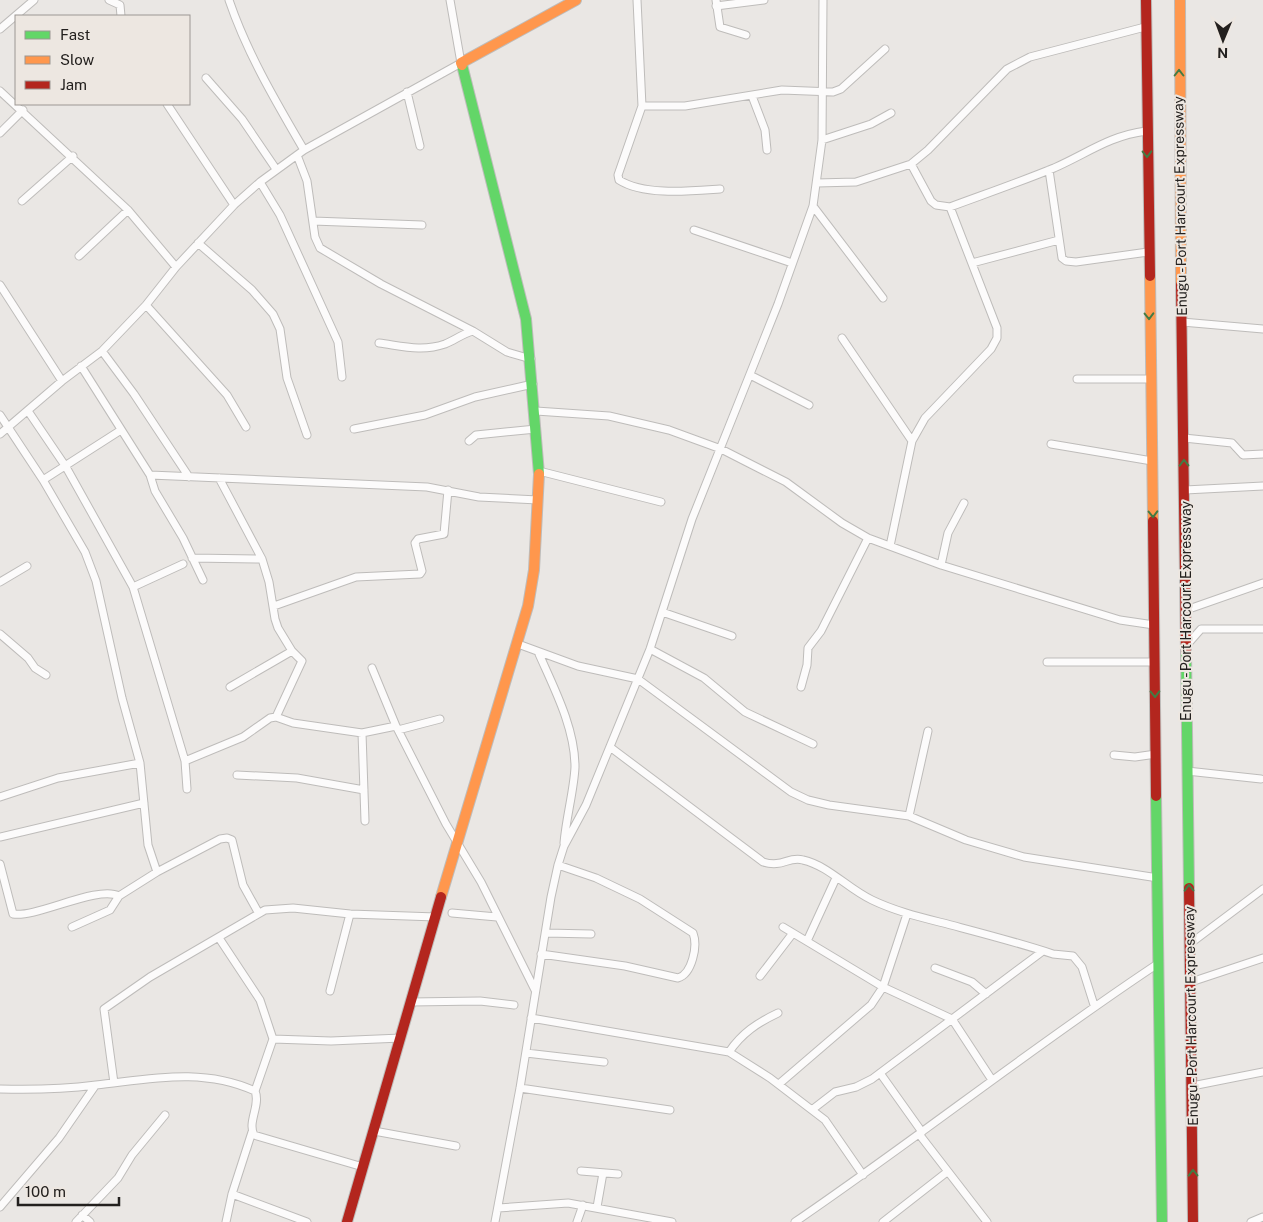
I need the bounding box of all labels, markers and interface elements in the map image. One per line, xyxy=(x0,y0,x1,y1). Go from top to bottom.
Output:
legend xyxy=(15,15,190,105)
north arrow xyxy=(1198,15,1248,65)
text: Fast xyxy=(60,26,90,43)
text: N xyxy=(1217,45,1228,61)
text: Slow xyxy=(60,51,95,68)
one-way arrow xyxy=(1174,69,1184,77)
text: Jam xyxy=(60,76,87,93)
street label: Enugu - Port Harcourt Expressway xyxy=(1170,95,1190,316)
one-way arrow xyxy=(1142,150,1152,158)
one-way arrow xyxy=(1144,312,1155,320)
one-way arrow xyxy=(1179,459,1190,467)
street label: Enugu - Port Harcourt Expressway xyxy=(1178,501,1194,721)
one-way arrow xyxy=(1147,510,1158,518)
one-way arrow xyxy=(1150,690,1160,698)
one-way arrow xyxy=(1184,884,1195,892)
street label: Enugu - Port Harcourt Expressway xyxy=(1181,905,1201,1126)
one-way arrow xyxy=(1187,1169,1198,1177)
scale bar xyxy=(18,1174,119,1206)
text: 100 m xyxy=(25,1183,66,1200)

